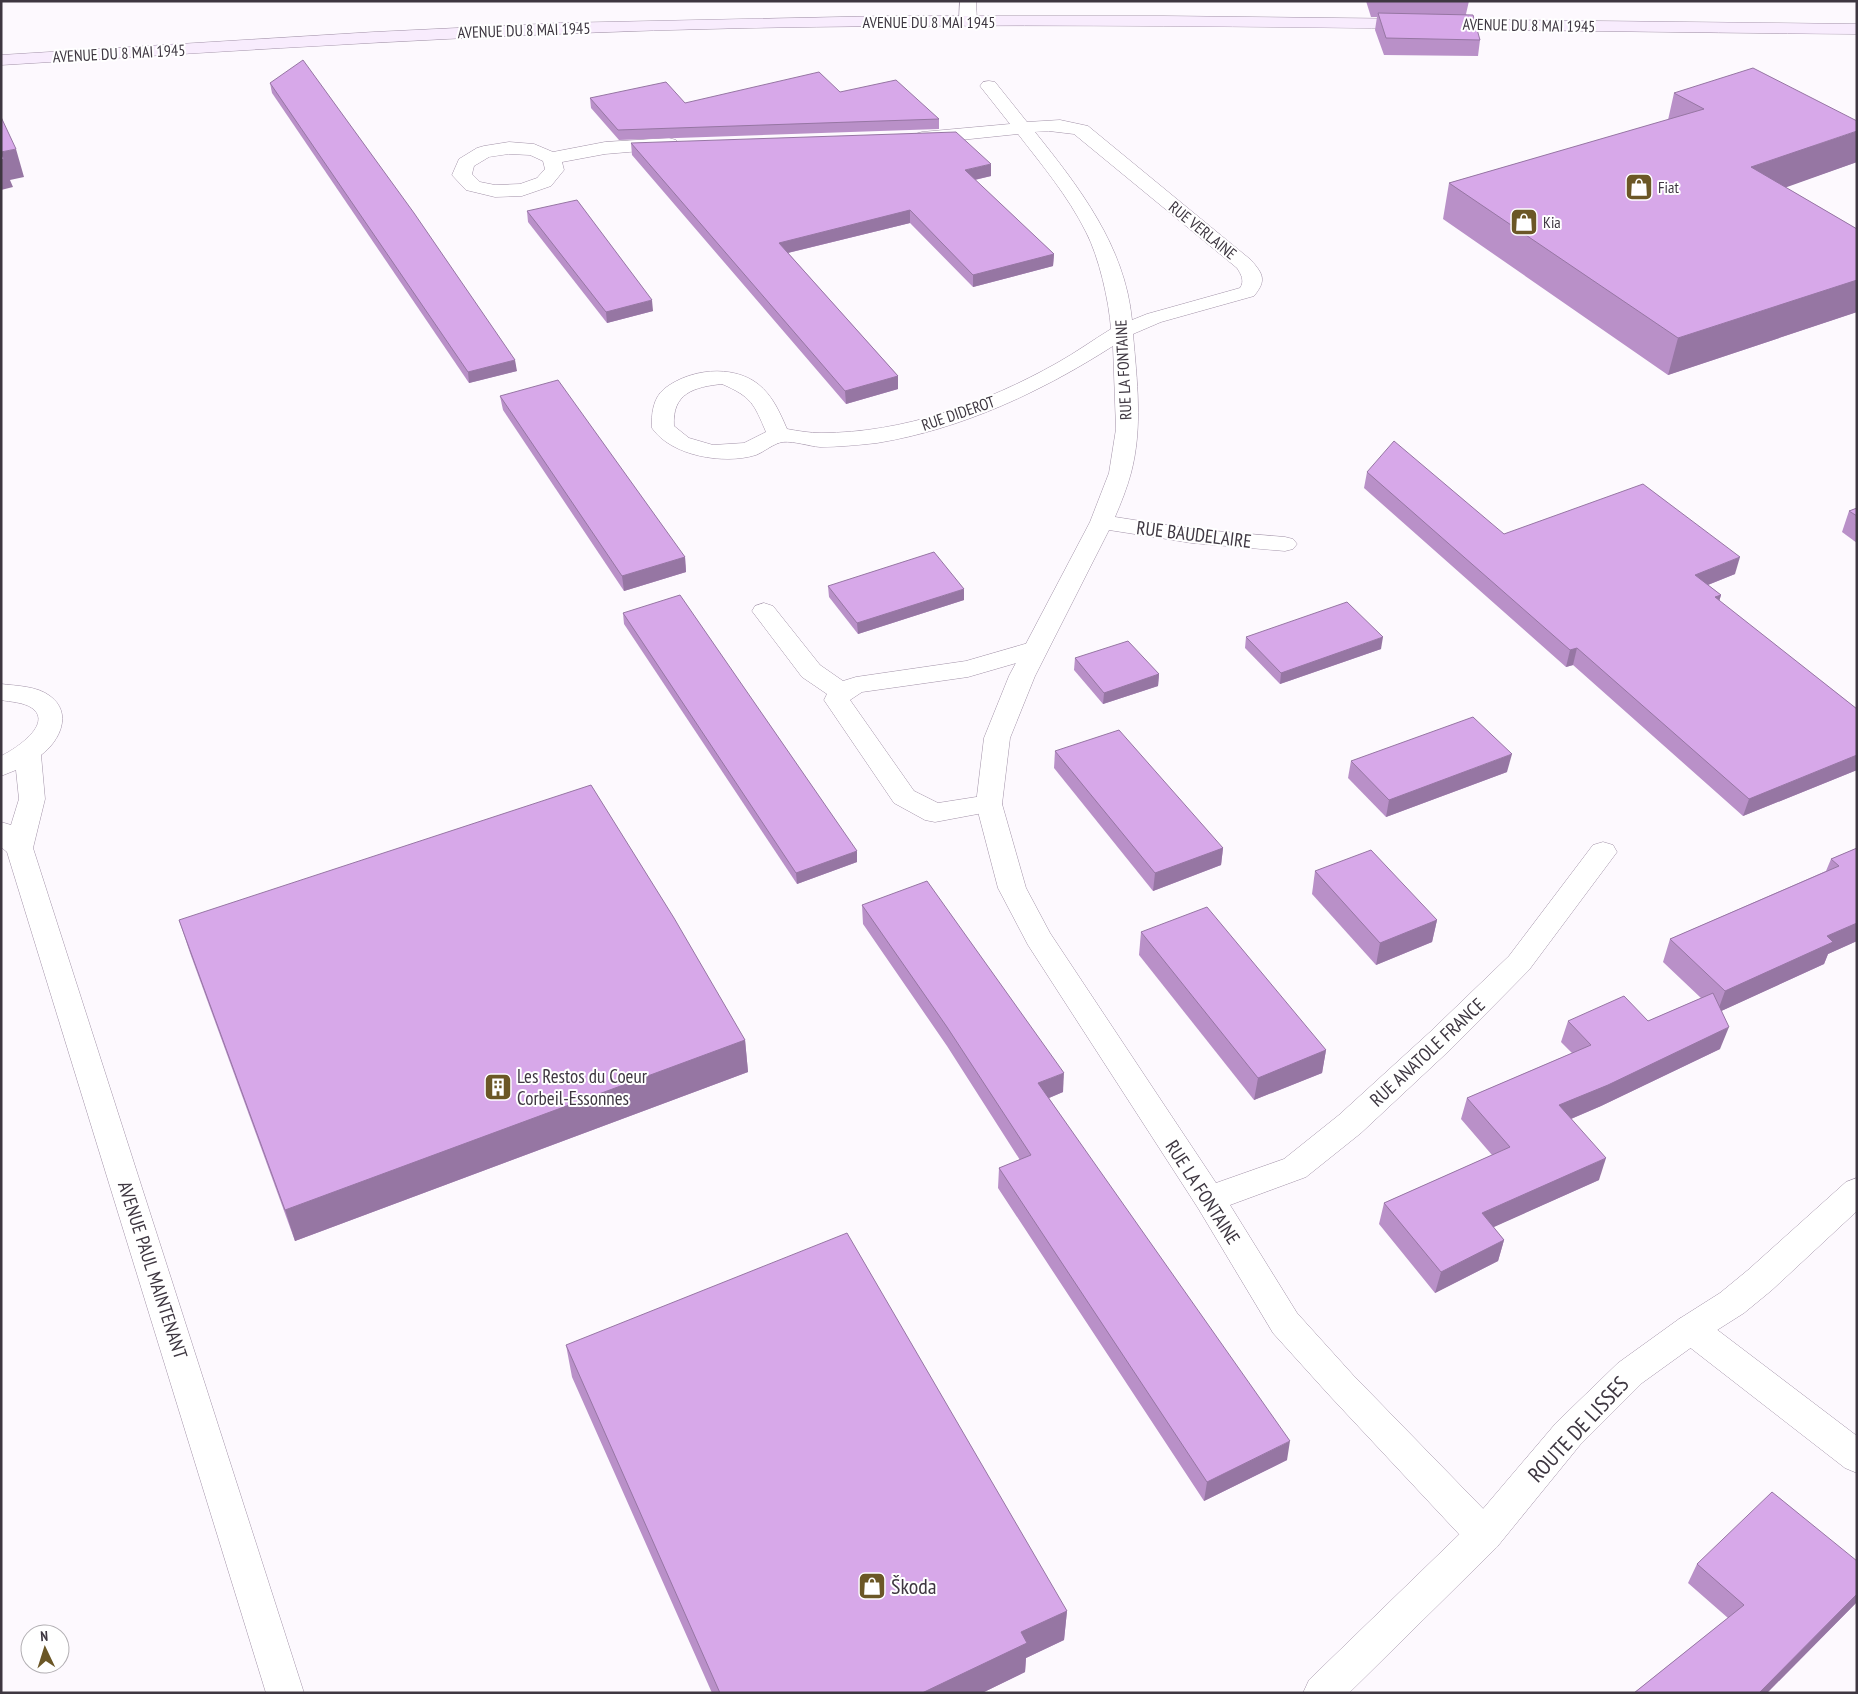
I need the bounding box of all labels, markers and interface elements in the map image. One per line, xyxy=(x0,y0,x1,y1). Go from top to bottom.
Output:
street label: AVENUE DU 8 MAI 1945 xyxy=(863,12,995,32)
street label: AVENUE DU 8 MAI 1945 xyxy=(1462,14,1596,36)
street label: AVENUE DU 8 MAI 1945 xyxy=(457,18,591,42)
street label: AVENUE DU 8 MAI 1945 xyxy=(52,40,186,66)
shop icon: Fiat xyxy=(1624,172,1654,202)
place label: Fiat xyxy=(1658,177,1679,197)
street label: RUE VERLAINE xyxy=(1165,197,1241,263)
shop icon: Kia xyxy=(1509,207,1539,237)
place label: Kia xyxy=(1543,212,1561,232)
street label: RUE LA FONTAINE xyxy=(1110,319,1136,421)
street label: RUE DIDEROT xyxy=(919,391,997,435)
street label: RUE BAUDELAIRE xyxy=(1135,515,1253,553)
street label: RUE ANATOLE FRANCE xyxy=(1364,993,1490,1111)
place label: Les Restos du Coeur Corbeil-Essonnes xyxy=(517,1064,648,1110)
building icon: Les Restos du Coeur Corbeil-Essonnes xyxy=(483,1072,513,1102)
street label: RUE LA FONTAINE xyxy=(1160,1135,1246,1249)
street label: AVENUE PAUL MAINTENANT xyxy=(113,1178,193,1362)
street label: ROUTE DE LISSES xyxy=(1522,1370,1634,1488)
shop icon: Škoda xyxy=(857,1571,887,1601)
place label: Škoda xyxy=(891,1572,937,1600)
north arrow xyxy=(20,1624,70,1674)
text: N xyxy=(40,1627,48,1645)

